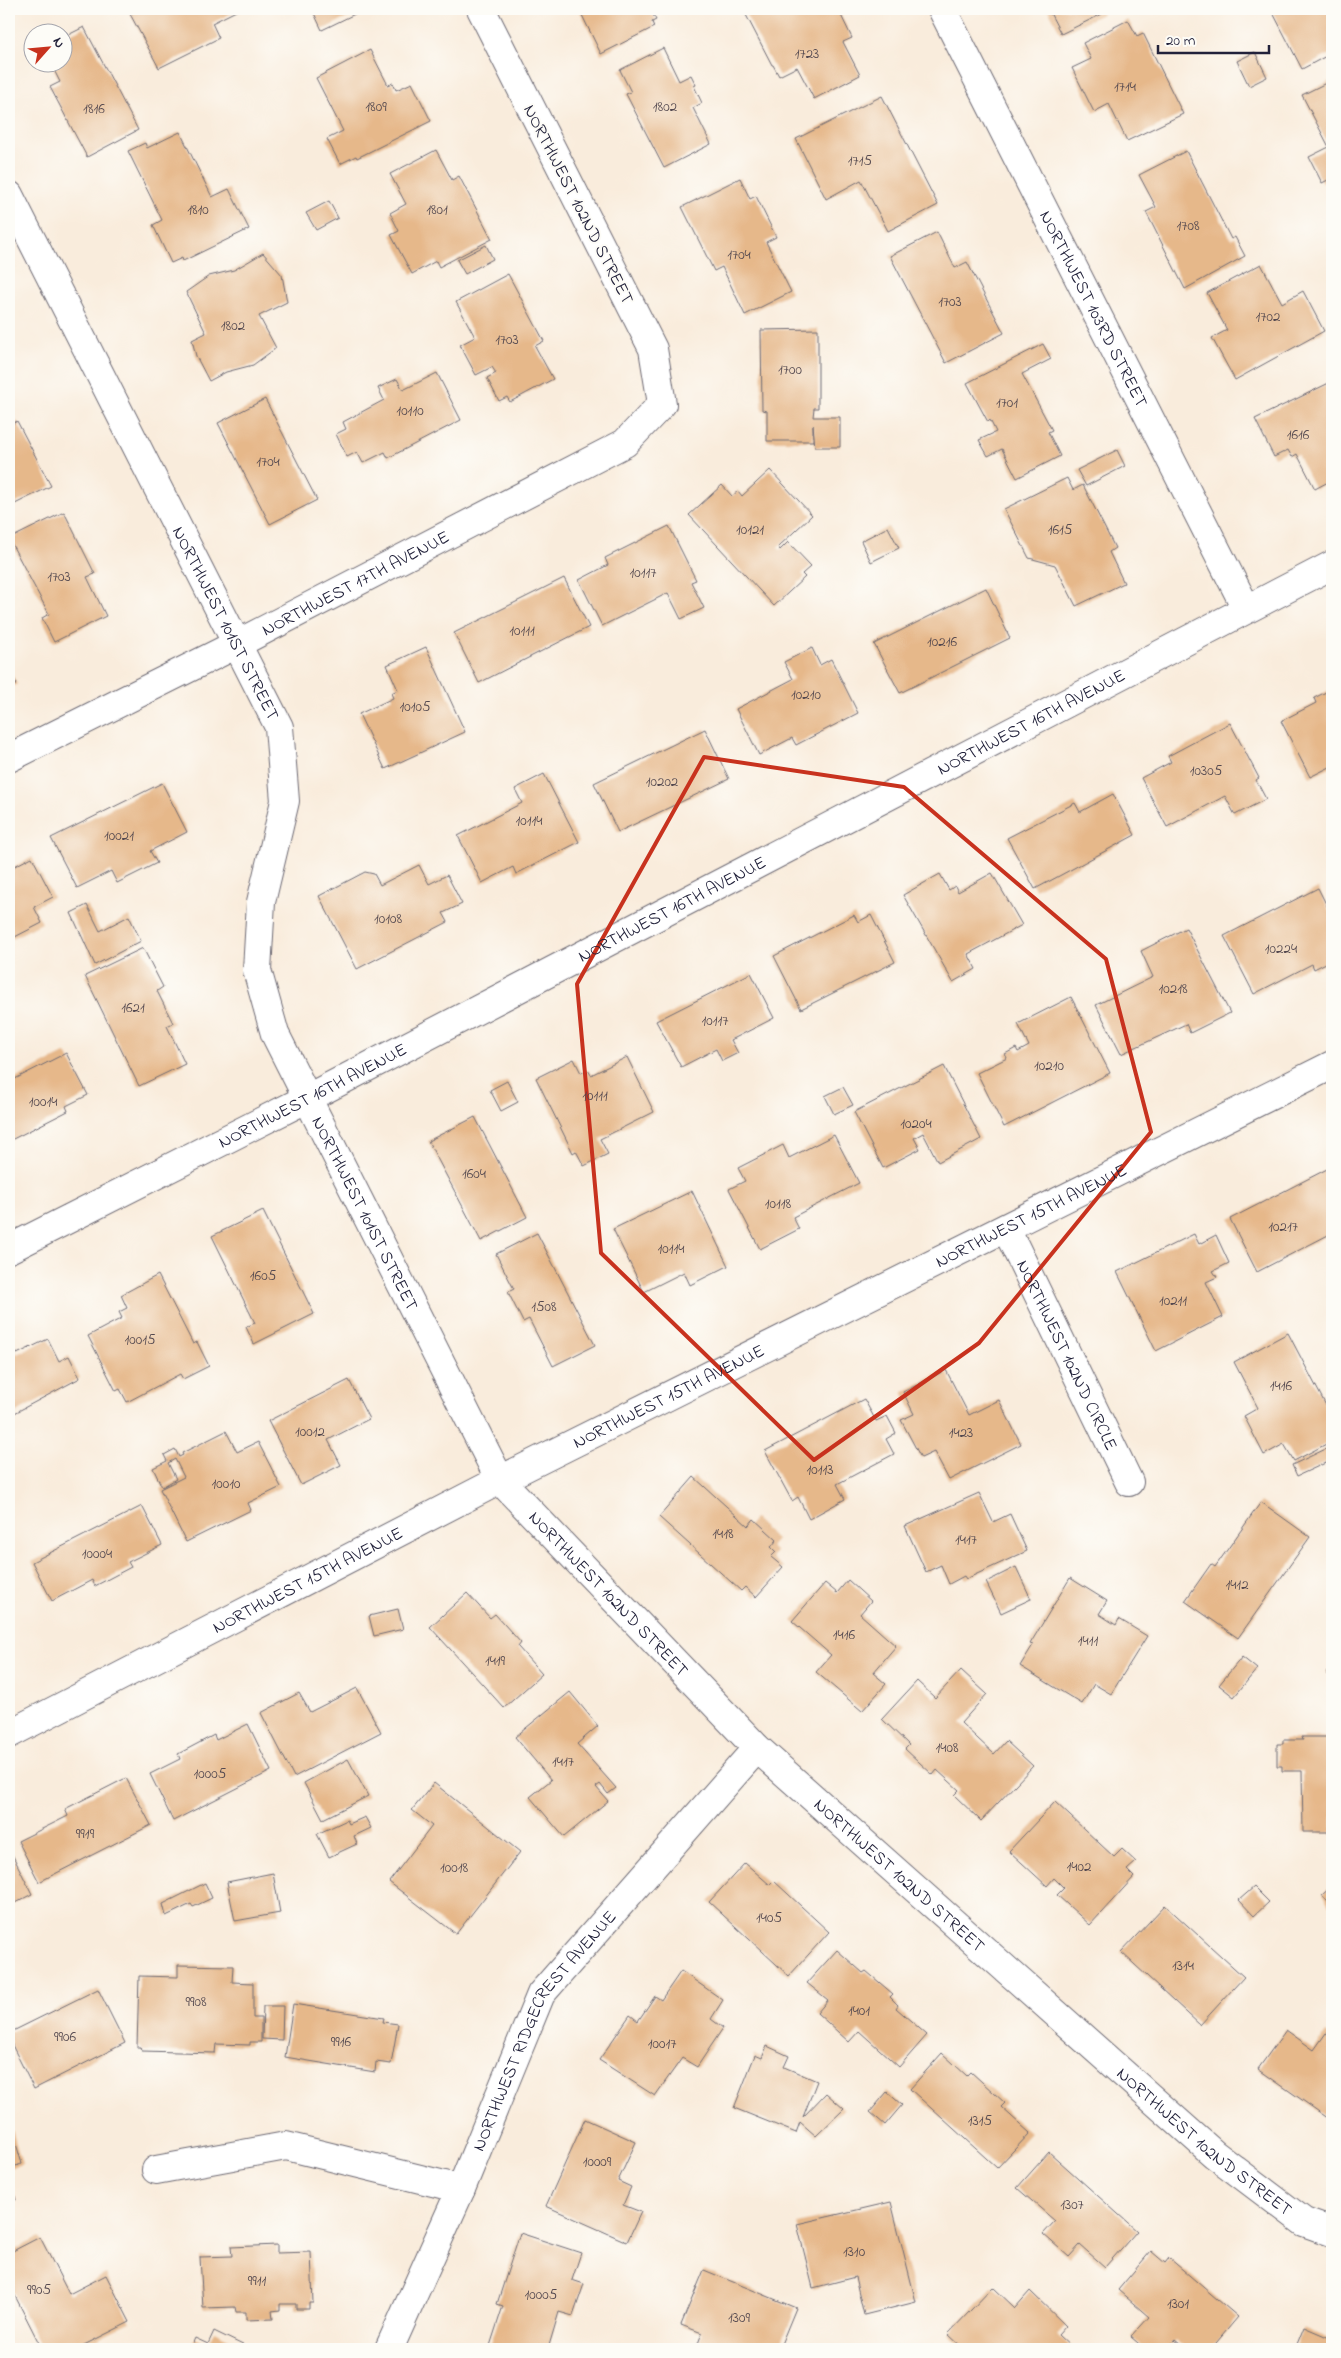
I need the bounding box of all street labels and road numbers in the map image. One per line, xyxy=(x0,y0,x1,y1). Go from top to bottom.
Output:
street label: NORTHWEST 102ND STREET xyxy=(515,100,639,309)
street label: NORTHWEST 103RD STREET xyxy=(1031,207,1153,412)
street label: NORTHWEST 101ST STREET xyxy=(164,522,285,726)
street label: NORTHWEST 17TH AVENUE xyxy=(258,525,455,644)
street label: NORTHWEST 16TH AVENUE xyxy=(933,664,1131,783)
street label: NORTHWEST 16TH AVENUE xyxy=(574,851,771,970)
street label: NORTHWEST 16TH AVENUE xyxy=(214,1038,412,1156)
street label: NORTHWEST 101ST STREET xyxy=(304,1112,424,1316)
street label: NORTHWEST 15TH AVENUE xyxy=(931,1158,1132,1276)
street label: NORTHWEST 102ND CIRCLE xyxy=(1008,1256,1123,1456)
street label: NORTHWEST 15TH AVENUE xyxy=(569,1339,770,1457)
street label: NORTHWEST 102ND STREET xyxy=(521,1506,693,1684)
street label: NORTHWEST 15TH AVENUE xyxy=(209,1521,408,1641)
street label: NORTHWEST 102ND STREET xyxy=(807,1793,990,1959)
street label: NORTHWEST RIDGECREST AVENUE xyxy=(467,1905,624,2156)
street label: NORTHWEST 102ND STREET xyxy=(1110,2062,1297,2223)

